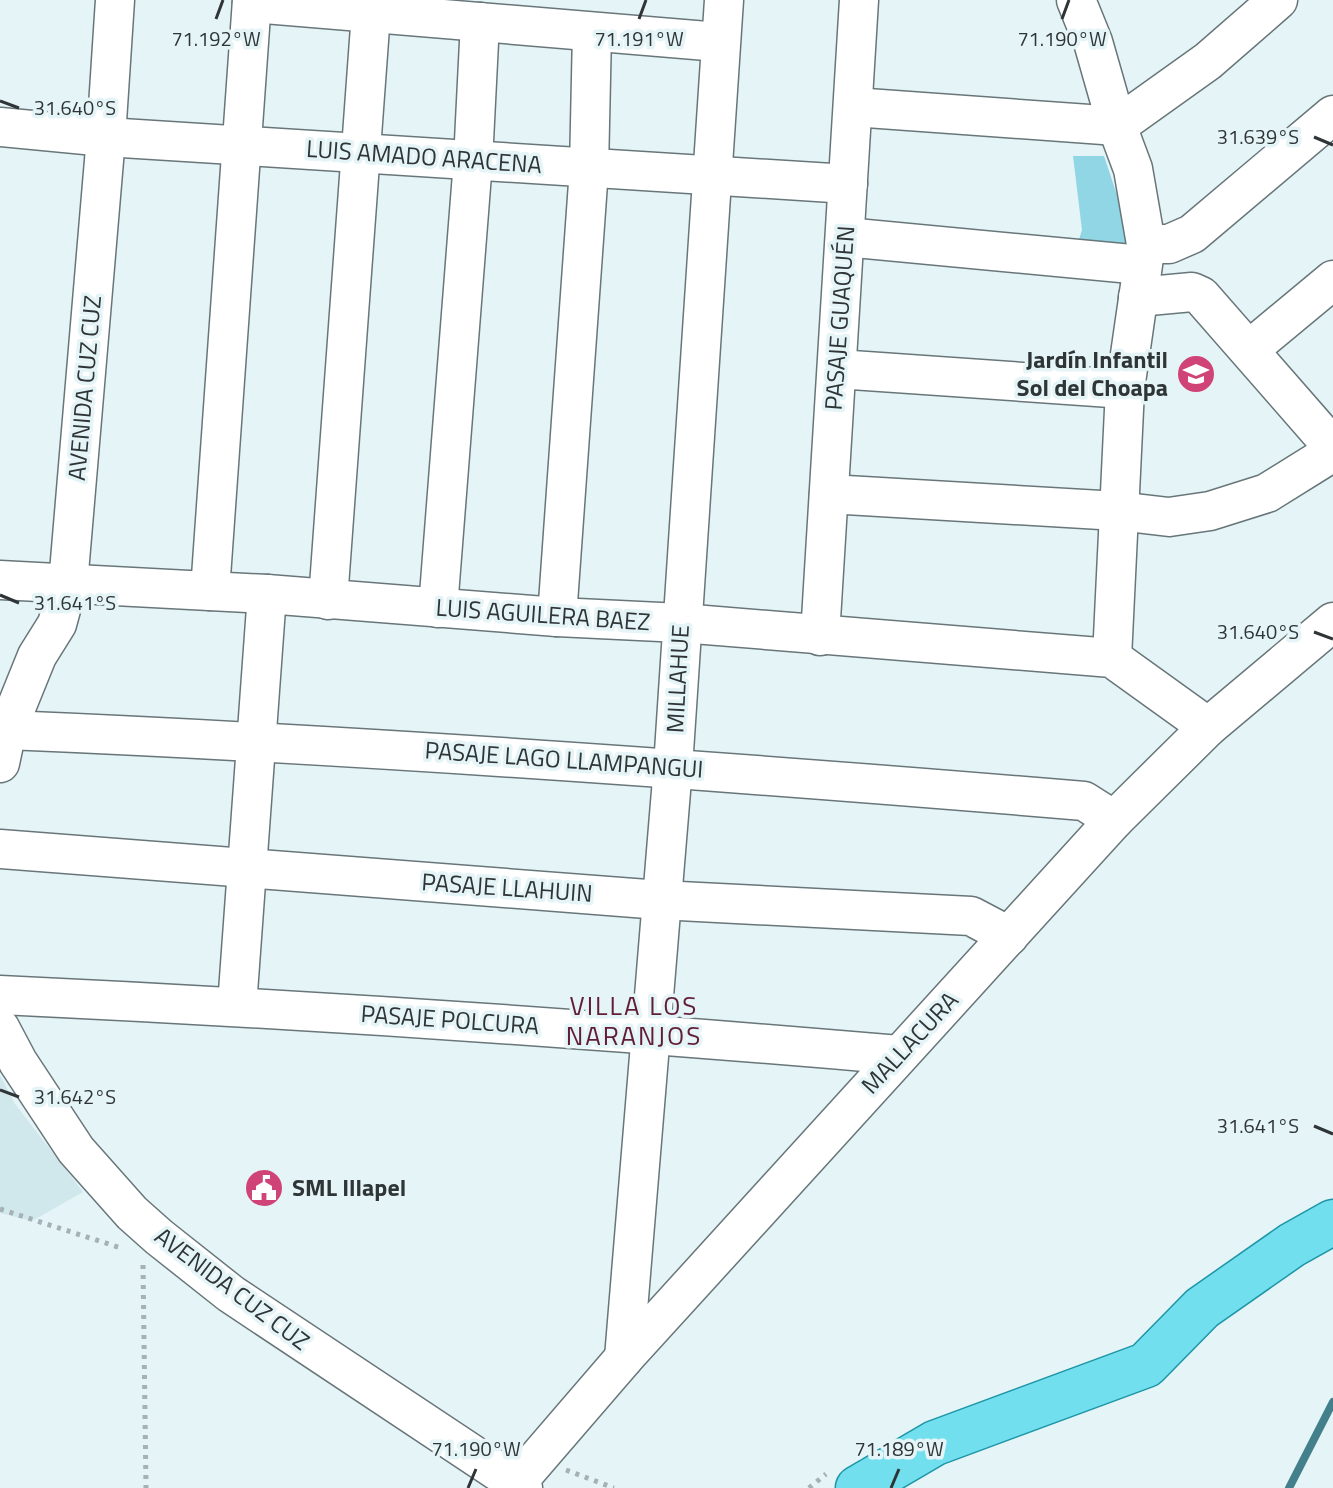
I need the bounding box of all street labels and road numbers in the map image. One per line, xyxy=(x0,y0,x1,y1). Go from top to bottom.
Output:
street label: LUIS AMADO ARACENA xyxy=(305,130,543,182)
street label: PASAJE GUAQUÉN xyxy=(815,224,863,411)
street label: AVENIDA CUZ CUZ xyxy=(58,294,110,482)
street label: LUIS AGUILERA BAEZ xyxy=(435,589,652,639)
street label: MILLAHUE xyxy=(656,624,698,734)
street label: PASAJE LAGO LLAMPANGUI xyxy=(424,731,705,787)
street label: PASAJE LLAHUIN xyxy=(420,863,594,911)
street label: MALLACURA xyxy=(852,983,966,1102)
street label: PASAJE POLCURA xyxy=(360,995,540,1043)
street label: AVENIDA CUZ CUZ xyxy=(148,1218,318,1358)

